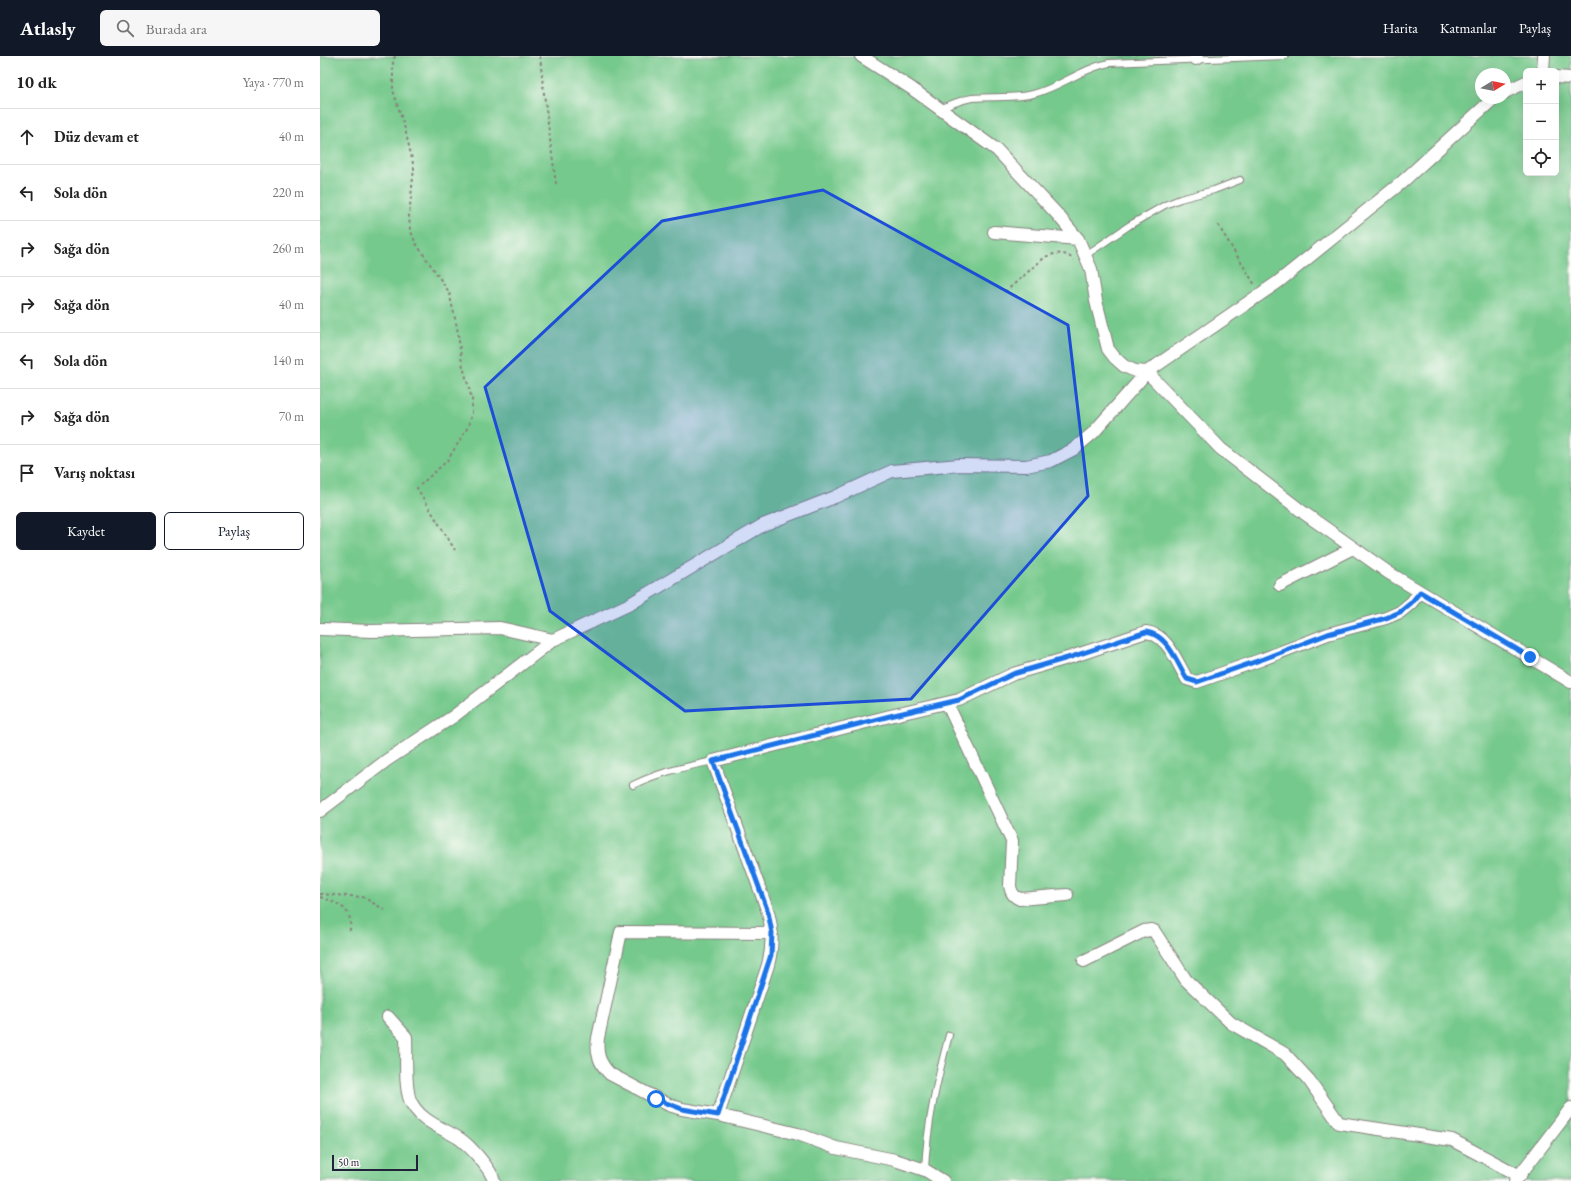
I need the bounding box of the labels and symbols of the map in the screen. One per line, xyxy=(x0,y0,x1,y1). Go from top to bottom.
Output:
north arrow xyxy=(1475,68,1511,104)
route end xyxy=(1521,648,1539,666)
route start xyxy=(647,1090,665,1108)
scale bar xyxy=(332,1153,418,1172)

